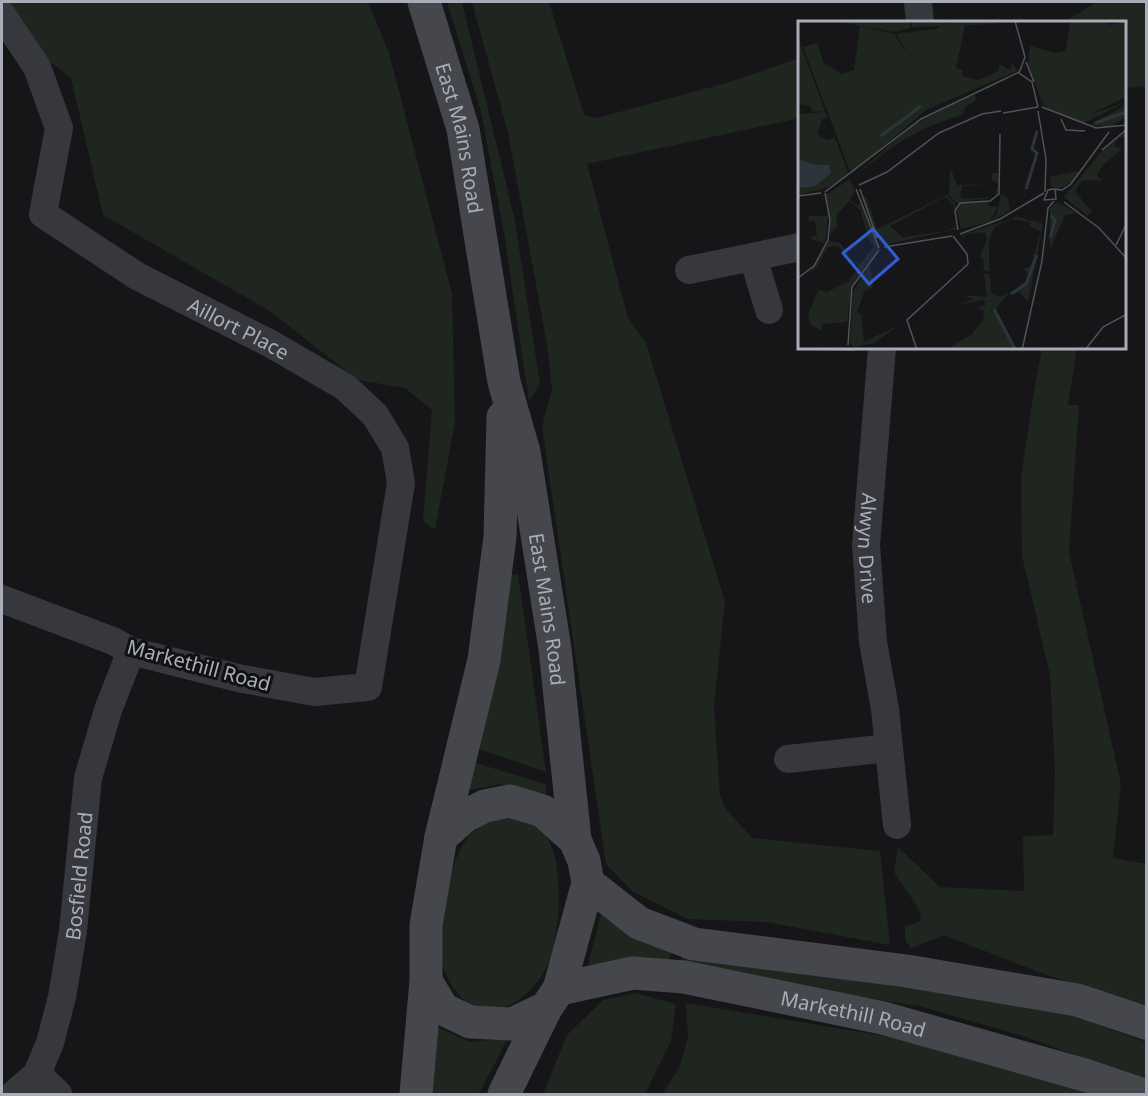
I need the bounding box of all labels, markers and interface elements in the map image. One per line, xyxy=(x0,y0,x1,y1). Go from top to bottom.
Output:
inset map xyxy=(798,21,1127,350)
street label: East Mains Road xyxy=(430,59,490,215)
street label: Aillort Place xyxy=(184,291,295,365)
street label: Alwyn Drive xyxy=(852,492,884,605)
street label: East Mains Road xyxy=(523,531,572,687)
street label: Markethill Road xyxy=(124,633,274,697)
street label: Bosfield Road xyxy=(58,810,98,942)
street label: Markethill Road xyxy=(778,984,929,1043)

